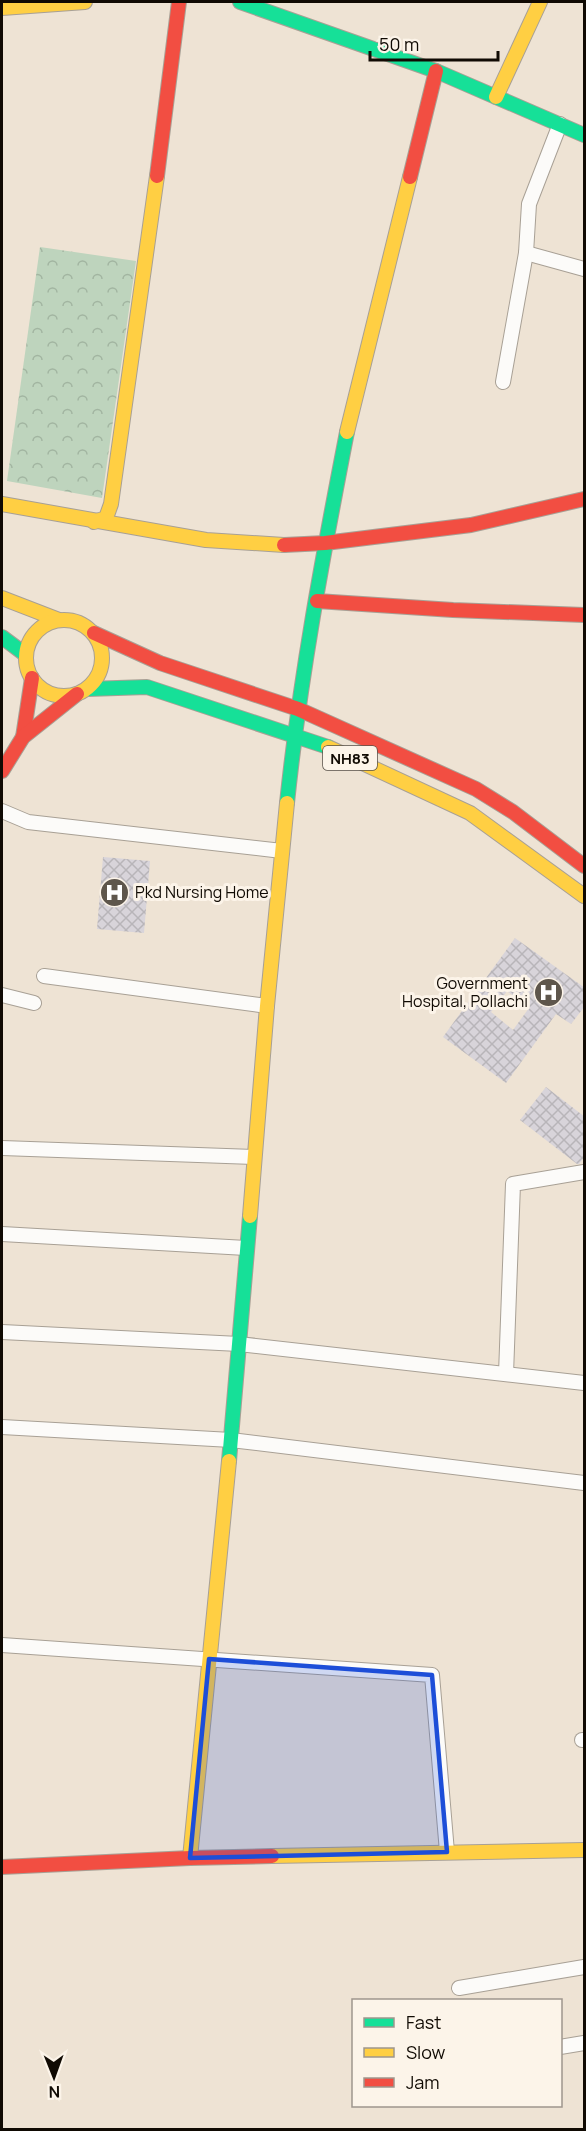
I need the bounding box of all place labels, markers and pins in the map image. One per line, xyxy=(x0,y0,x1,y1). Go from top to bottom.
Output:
hospital icon: Pkd Nursing Home xyxy=(98,876,130,908)
place label: Pkd Nursing Home xyxy=(135,881,269,903)
place label: Government Hospital, Pollachi xyxy=(402,972,528,1012)
hospital icon: Government Hospital, Pollachi xyxy=(533,976,565,1008)

